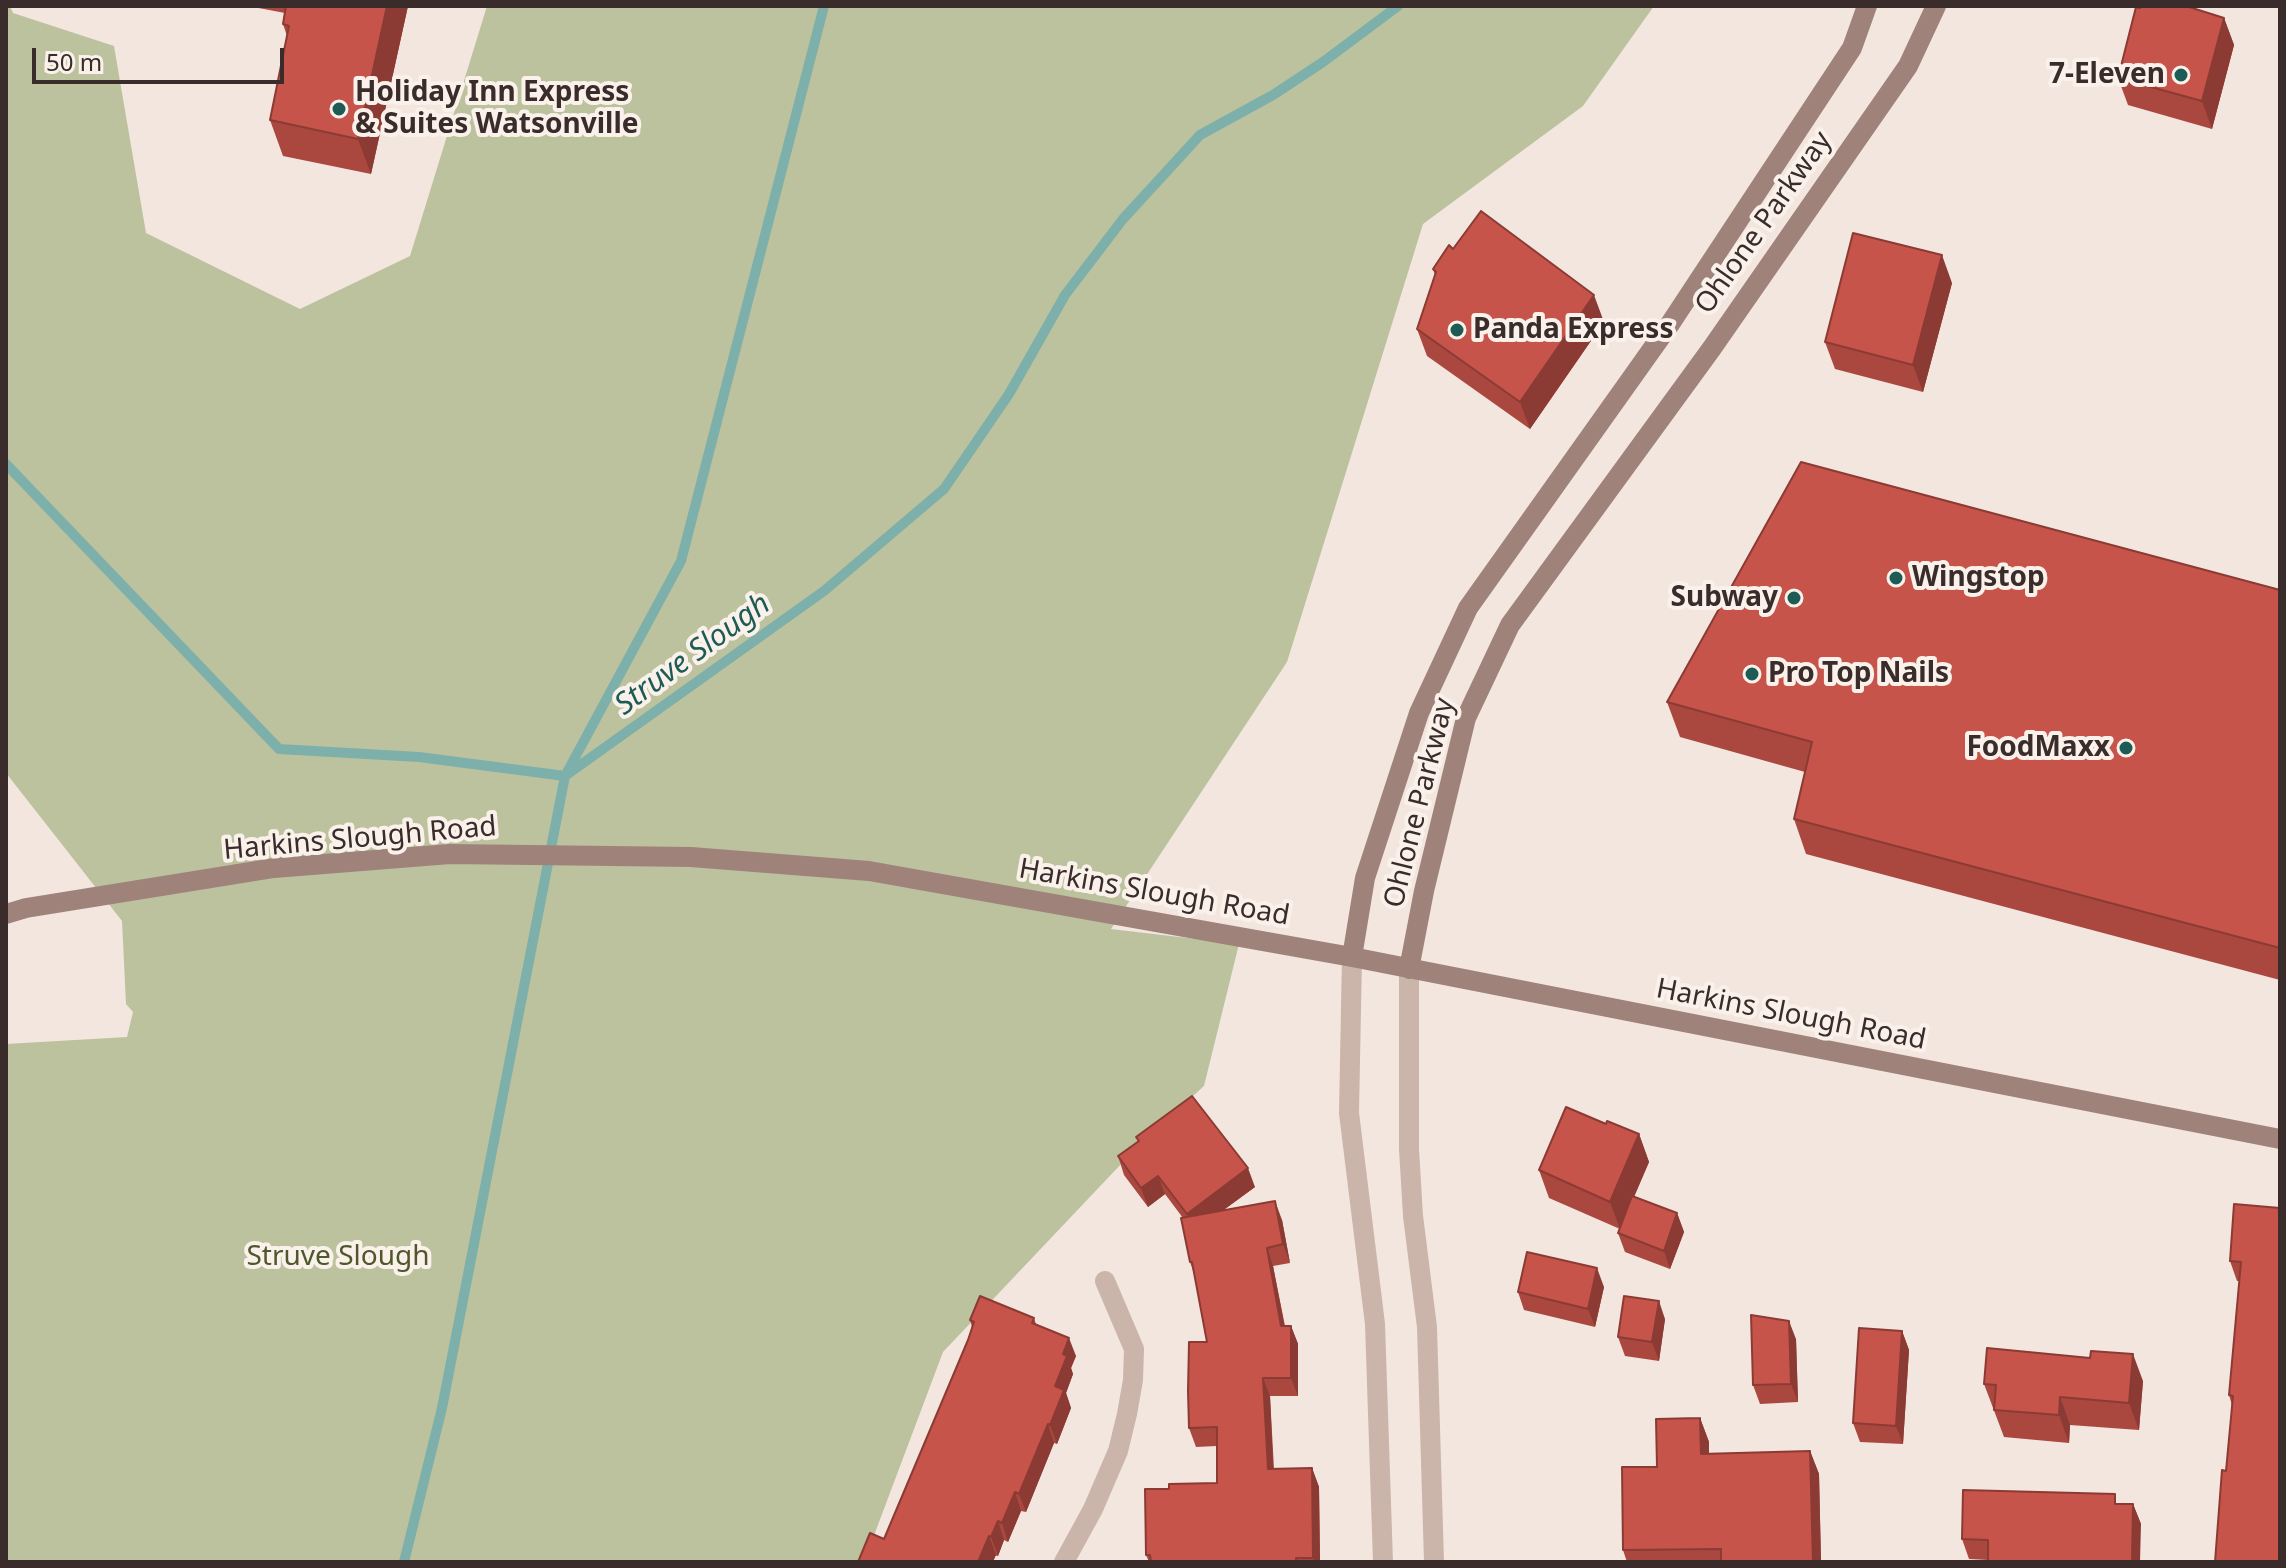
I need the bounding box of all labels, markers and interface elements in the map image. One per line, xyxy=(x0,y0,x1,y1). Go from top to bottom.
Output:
scale bar xyxy=(36,32,288,82)
text: 50 m xyxy=(46,45,102,78)
place label: 7-Eleven xyxy=(2049,58,2165,92)
marker: 7-Eleven xyxy=(2172,66,2190,84)
place label: Holiday Inn Express & Suites Watsonville xyxy=(355,76,638,142)
marker: Holiday Inn Express & Suites Watsonville xyxy=(330,100,348,118)
street label: Ohlone Parkway xyxy=(1689,125,1839,321)
place label: Panda Express xyxy=(1473,313,1673,347)
marker: Panda Express xyxy=(1448,321,1466,339)
place label: Wingstop xyxy=(1912,561,2045,595)
marker: Wingstop xyxy=(1887,569,1905,587)
place label: Subway xyxy=(1671,581,1778,615)
water label: Struve Slough xyxy=(608,587,778,723)
marker: Subway xyxy=(1785,589,1803,607)
place label: Pro Top Nails xyxy=(1768,657,1949,691)
marker: Pro Top Nails xyxy=(1743,665,1761,683)
street label: Ohlone Parkway xyxy=(1378,695,1462,911)
place label: FoodMaxx xyxy=(1966,731,2110,765)
marker: FoodMaxx xyxy=(2117,739,2135,757)
street label: Harkins Slough Road xyxy=(222,810,498,868)
street label: Harkins Slough Road xyxy=(1016,853,1292,933)
street label: Harkins Slough Road xyxy=(1653,972,1929,1058)
park label: Struve Slough xyxy=(246,1240,430,1274)

